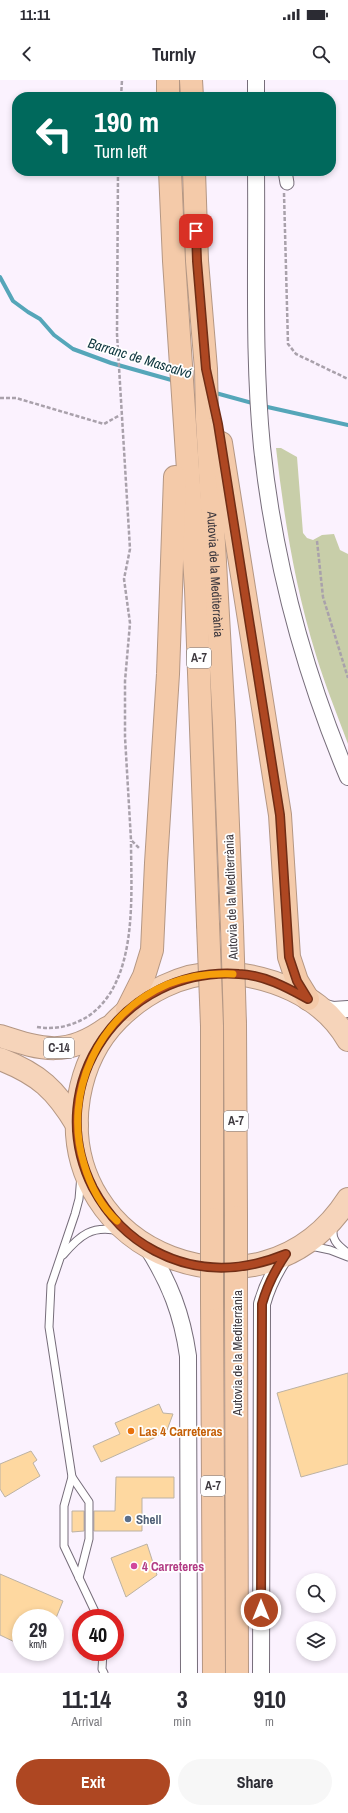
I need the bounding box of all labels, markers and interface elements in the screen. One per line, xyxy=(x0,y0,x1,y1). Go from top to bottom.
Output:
text: 11:11 xyxy=(20,4,50,25)
text: Turnly xyxy=(152,42,196,67)
icon: back xyxy=(16,43,38,65)
icon: search xyxy=(310,43,332,65)
text: 190 m xyxy=(94,103,159,141)
icon: left xyxy=(28,108,80,160)
text: Turn left xyxy=(94,139,147,164)
pin xyxy=(179,214,213,248)
icon: arrive xyxy=(185,220,207,242)
water label: Barranc de Mascalvó xyxy=(86,334,194,382)
street label: Autovia de la Mediterrània xyxy=(204,510,228,638)
road number: A-7 xyxy=(187,648,211,668)
street label: Autovia de la Mediterrània xyxy=(220,834,242,961)
road number: C-14 xyxy=(44,1038,74,1058)
road number: A-7 xyxy=(224,1111,248,1131)
street label: Autovia de la Mediterrània xyxy=(229,1290,246,1417)
place label: Las 4 Carreteras xyxy=(139,1423,223,1440)
marker: Las 4 Carreteras xyxy=(126,1426,136,1436)
road number: A-7 xyxy=(201,1476,225,1496)
place label: Shell xyxy=(136,1511,162,1528)
marker: Shell xyxy=(123,1514,133,1524)
place label: 4 Carreteres xyxy=(142,1558,204,1575)
marker: 4 Carreteres xyxy=(129,1561,139,1571)
map controls xyxy=(296,1573,336,1661)
button: search xyxy=(296,1573,336,1613)
position arrow xyxy=(240,1589,282,1631)
speed limit sign: 40 xyxy=(72,1609,124,1661)
text: 29 xyxy=(29,1616,47,1643)
button: layers xyxy=(296,1621,336,1661)
text: km/h xyxy=(29,1638,47,1651)
text: 11:14 xyxy=(62,1683,111,1715)
text: 3 xyxy=(177,1683,188,1715)
text: 910 xyxy=(253,1683,286,1715)
text: Arrival xyxy=(71,1713,102,1730)
text: min xyxy=(173,1713,191,1730)
text: m xyxy=(265,1713,274,1730)
button: Exit xyxy=(16,1759,170,1805)
button: Share xyxy=(178,1759,332,1805)

